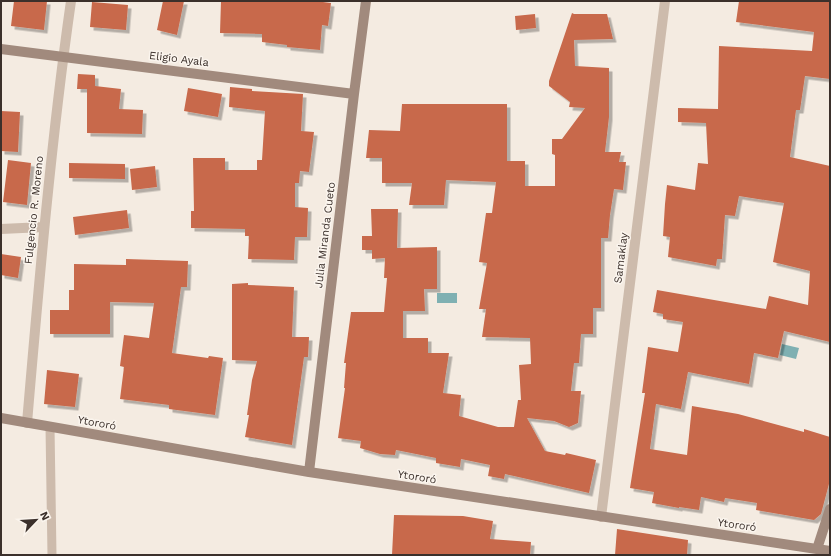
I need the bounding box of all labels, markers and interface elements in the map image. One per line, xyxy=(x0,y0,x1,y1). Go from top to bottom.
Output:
street label: Eligio Ayala xyxy=(148,49,210,69)
street label: Fulgencio R. Moreno xyxy=(22,155,46,265)
street label: Julia Miranda Cueto xyxy=(312,181,338,289)
street label: Samaklay xyxy=(611,232,631,284)
street label: Ytororó xyxy=(77,413,117,433)
street label: Ytororó xyxy=(397,468,437,486)
north arrow xyxy=(16,500,56,540)
text: N xyxy=(37,510,52,522)
street label: Ytororó xyxy=(717,516,757,534)

